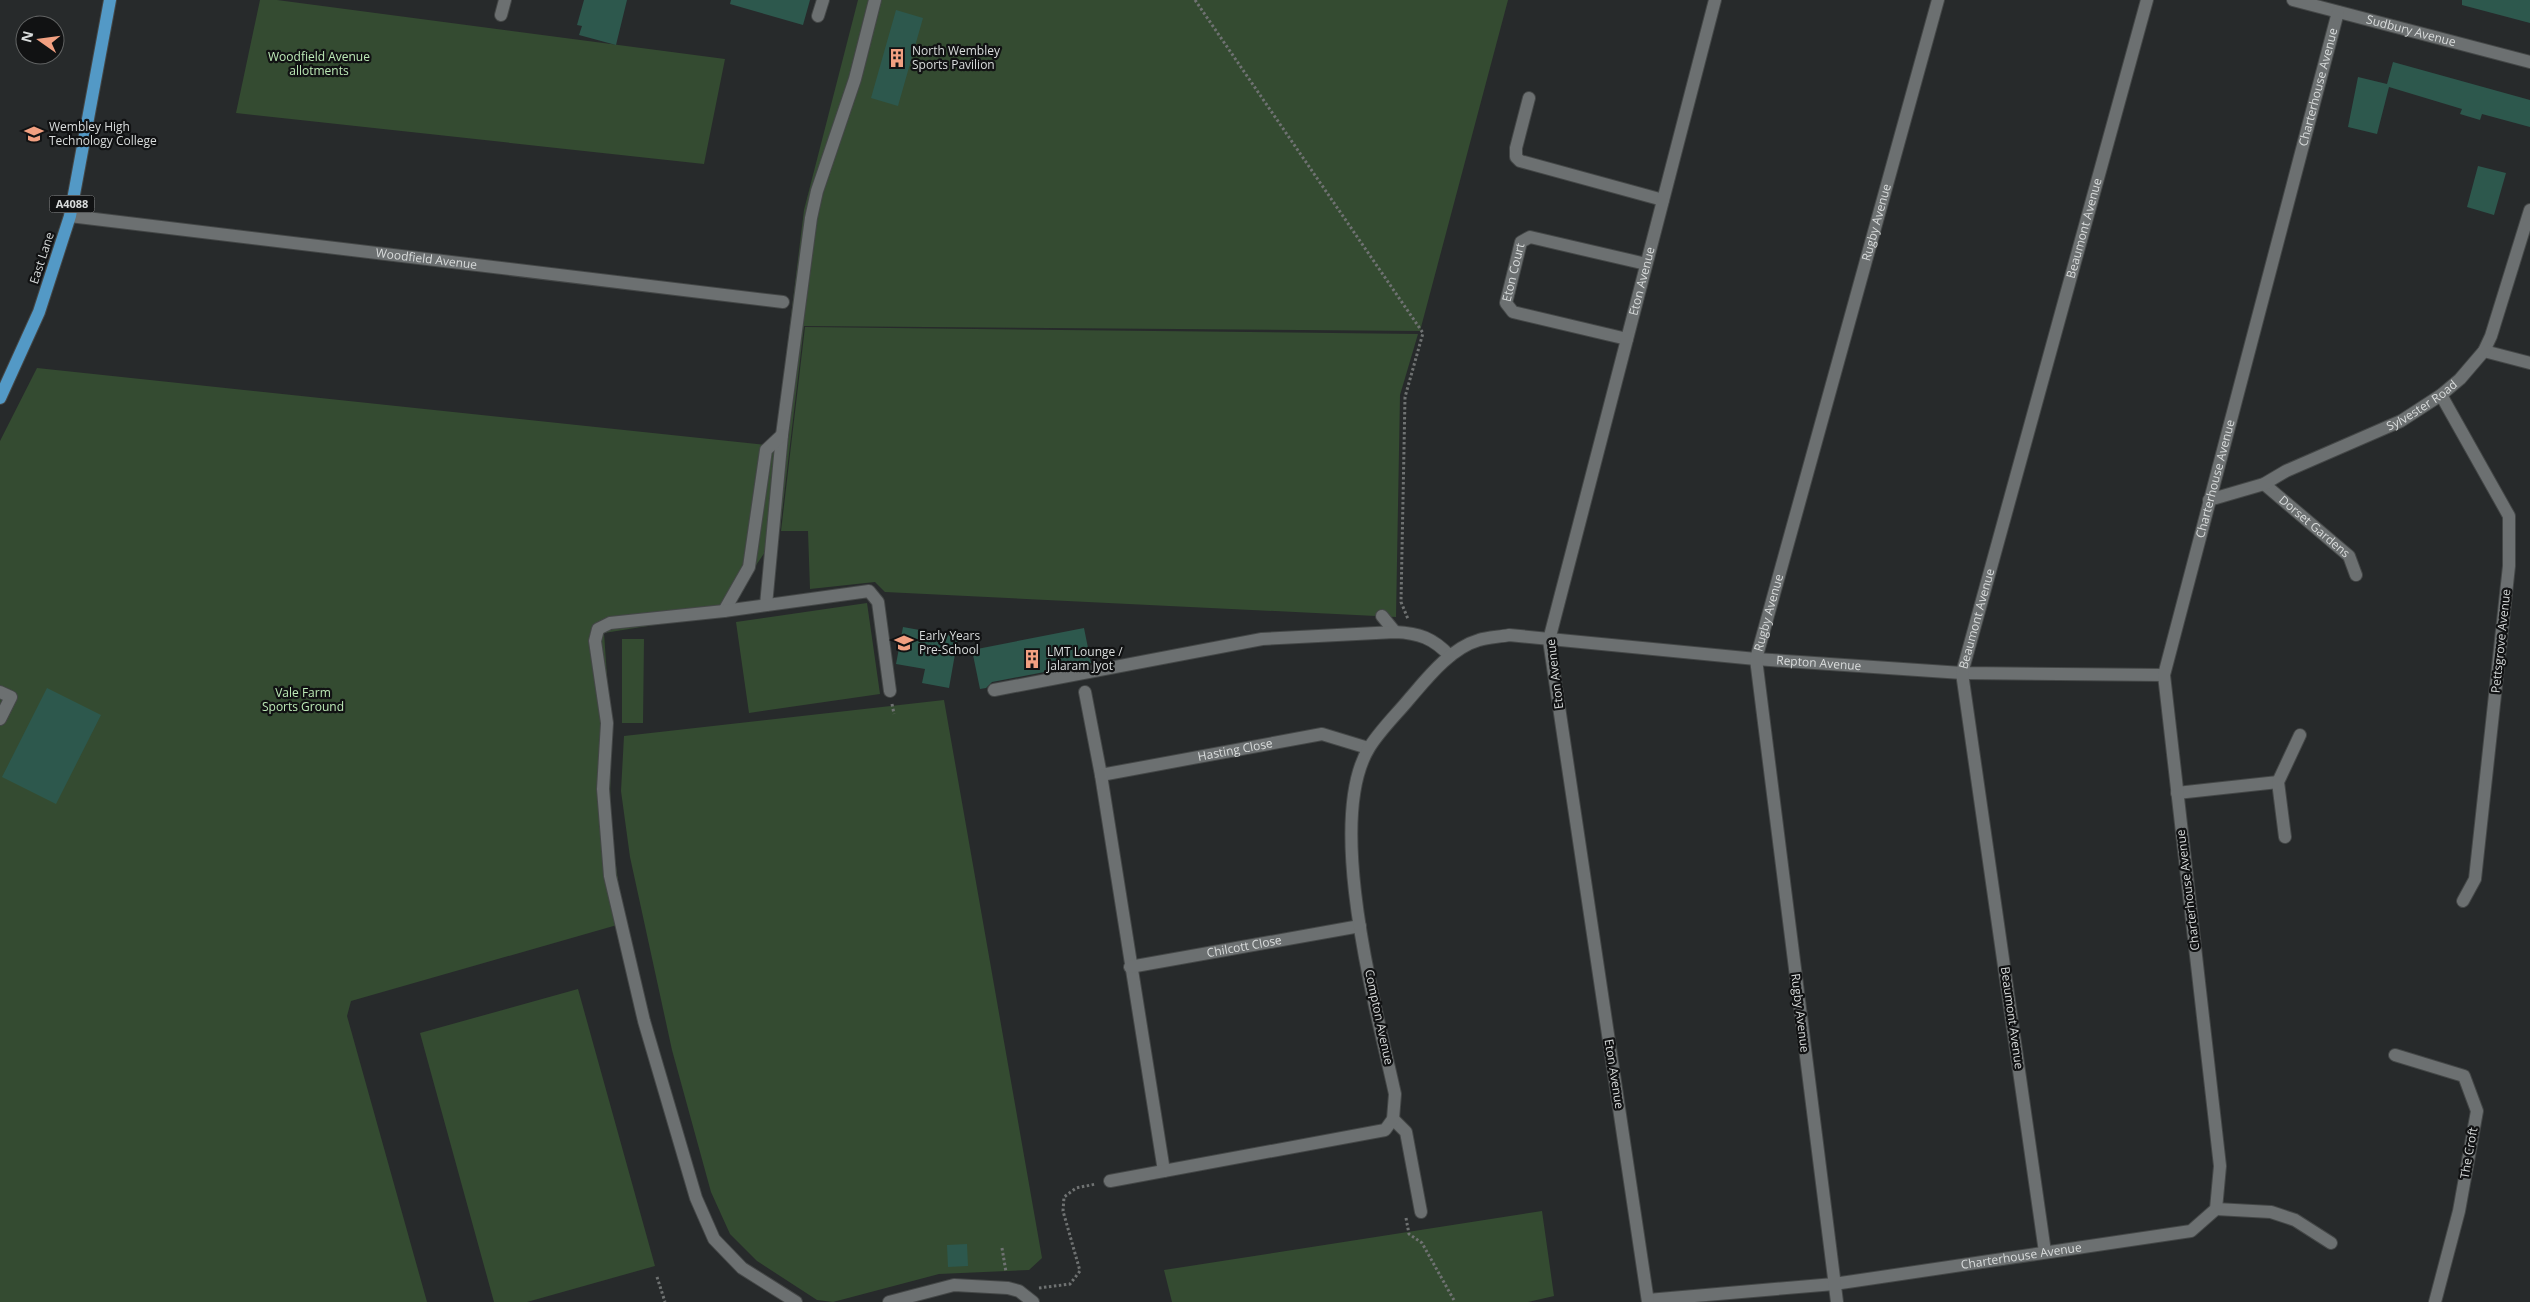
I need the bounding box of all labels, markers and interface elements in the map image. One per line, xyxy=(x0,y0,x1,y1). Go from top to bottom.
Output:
street label: Sudbury Avenue xyxy=(2365,11,2458,50)
north arrow xyxy=(15,15,65,65)
street label: Charterhouse Avenue xyxy=(2294,26,2342,148)
text: N xyxy=(16,29,37,45)
place label: North Wembley Sports Pavilion xyxy=(912,42,1001,73)
building icon: North Wembley Sports Pavilion xyxy=(886,47,908,69)
park label: Woodfield Avenue allotments xyxy=(268,48,370,79)
place label: Wembley High Technology College xyxy=(49,118,157,149)
school or university icon: Wembley High Technology College xyxy=(23,123,45,145)
street label: Beaumont Avenue xyxy=(2062,176,2106,280)
street label: Rugby Avenue xyxy=(1857,181,1895,263)
road number: A4088 xyxy=(50,195,94,212)
street label: East Lane xyxy=(25,230,58,286)
street label: Eton Court xyxy=(1498,241,1528,304)
street label: Woodfield Avenue xyxy=(375,244,478,273)
street label: Eton Avenue xyxy=(1624,245,1659,317)
street label: Sylvester Road xyxy=(2384,376,2461,434)
street label: Charterhouse Avenue xyxy=(2191,417,2239,540)
street label: Dorset Gardens xyxy=(2276,491,2354,561)
street label: Beaumont Avenue xyxy=(1954,566,1998,671)
street label: Rugby Avenue xyxy=(1749,572,1787,653)
street label: Pettsgrove Avenue xyxy=(2487,588,2514,694)
place label: Early Years Pre-School xyxy=(919,627,980,658)
school or university icon: Early Years Pre-School xyxy=(893,632,915,654)
street label: Eton Avenue xyxy=(1542,638,1567,710)
place label: LMT Lounge / Jalaram Jyot xyxy=(1046,643,1123,674)
building icon: LMT Lounge / Jalaram Jyot xyxy=(1021,648,1043,670)
street label: Repton Avenue xyxy=(1776,651,1862,674)
park label: Vale Farm Sports Ground xyxy=(262,684,344,715)
street label: Hasting Close xyxy=(1196,734,1274,765)
street label: Charterhouse Avenue xyxy=(2172,828,2203,951)
street label: Chilcott Close xyxy=(1205,931,1283,961)
street label: Beaumont Avenue xyxy=(1997,966,2028,1071)
street label: Compton Avenue xyxy=(1361,968,1398,1066)
street label: Rugby Avenue xyxy=(1787,972,1814,1054)
street label: Eton Avenue xyxy=(1601,1038,1628,1110)
street label: The Croft xyxy=(2456,1126,2481,1180)
street label: Charterhouse Avenue xyxy=(1960,1238,2083,1273)

